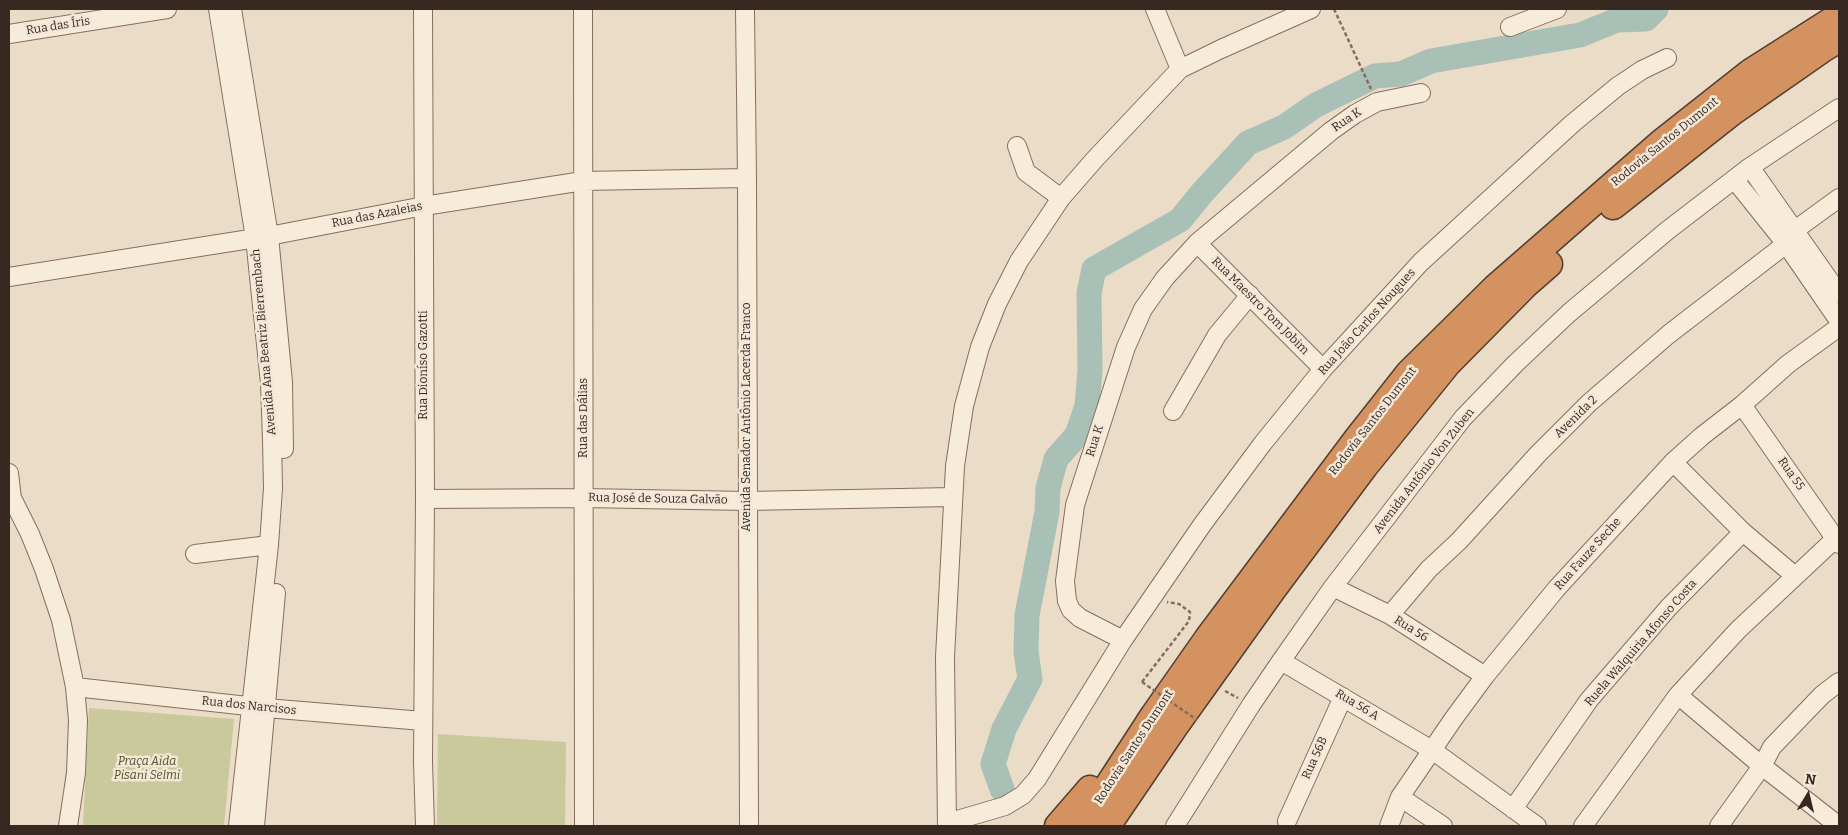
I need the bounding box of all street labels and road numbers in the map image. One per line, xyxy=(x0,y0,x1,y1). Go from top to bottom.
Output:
street label: Rua das Íris xyxy=(25,14,91,38)
street label: Rodovia Santos Dumont xyxy=(1609,94,1721,190)
street label: Rua K xyxy=(1329,105,1365,135)
street label: Rua das Azaleias xyxy=(330,199,424,231)
street label: Avenida Ana Beatriz Bierrembach xyxy=(249,248,279,436)
street label: Rua Maestro Tom Jobim xyxy=(1208,254,1312,358)
street label: Rua João Carlos Nougues xyxy=(1315,266,1419,378)
street label: Avenida Senador Antônio Lacerda Franco xyxy=(740,302,754,532)
street label: Rua Dioníso Gazotti xyxy=(417,310,431,420)
street label: Rodovia Santos Dumont xyxy=(1326,364,1420,478)
street label: Rua das Dálias xyxy=(577,378,591,458)
street label: Avenida 2 xyxy=(1552,393,1600,441)
street label: Avenida Antônio Von Zuben xyxy=(1371,405,1477,537)
street label: Rua K xyxy=(1083,423,1107,459)
street label: Rua 55 xyxy=(1775,455,1807,493)
street label: Rua José de Souza Galvão xyxy=(588,491,728,507)
street label: Rua Fauze Seche xyxy=(1552,515,1624,593)
street label: Ruela Walquiria Afonso Costa xyxy=(1582,577,1700,709)
street label: Rua 56 xyxy=(1391,613,1431,645)
street label: Rua 56 A xyxy=(1333,686,1381,724)
street label: Rodovia Santos Dumont xyxy=(1092,687,1176,807)
street label: Rua dos Narcisos xyxy=(201,694,297,718)
street label: Rua 56B xyxy=(1299,734,1331,782)

